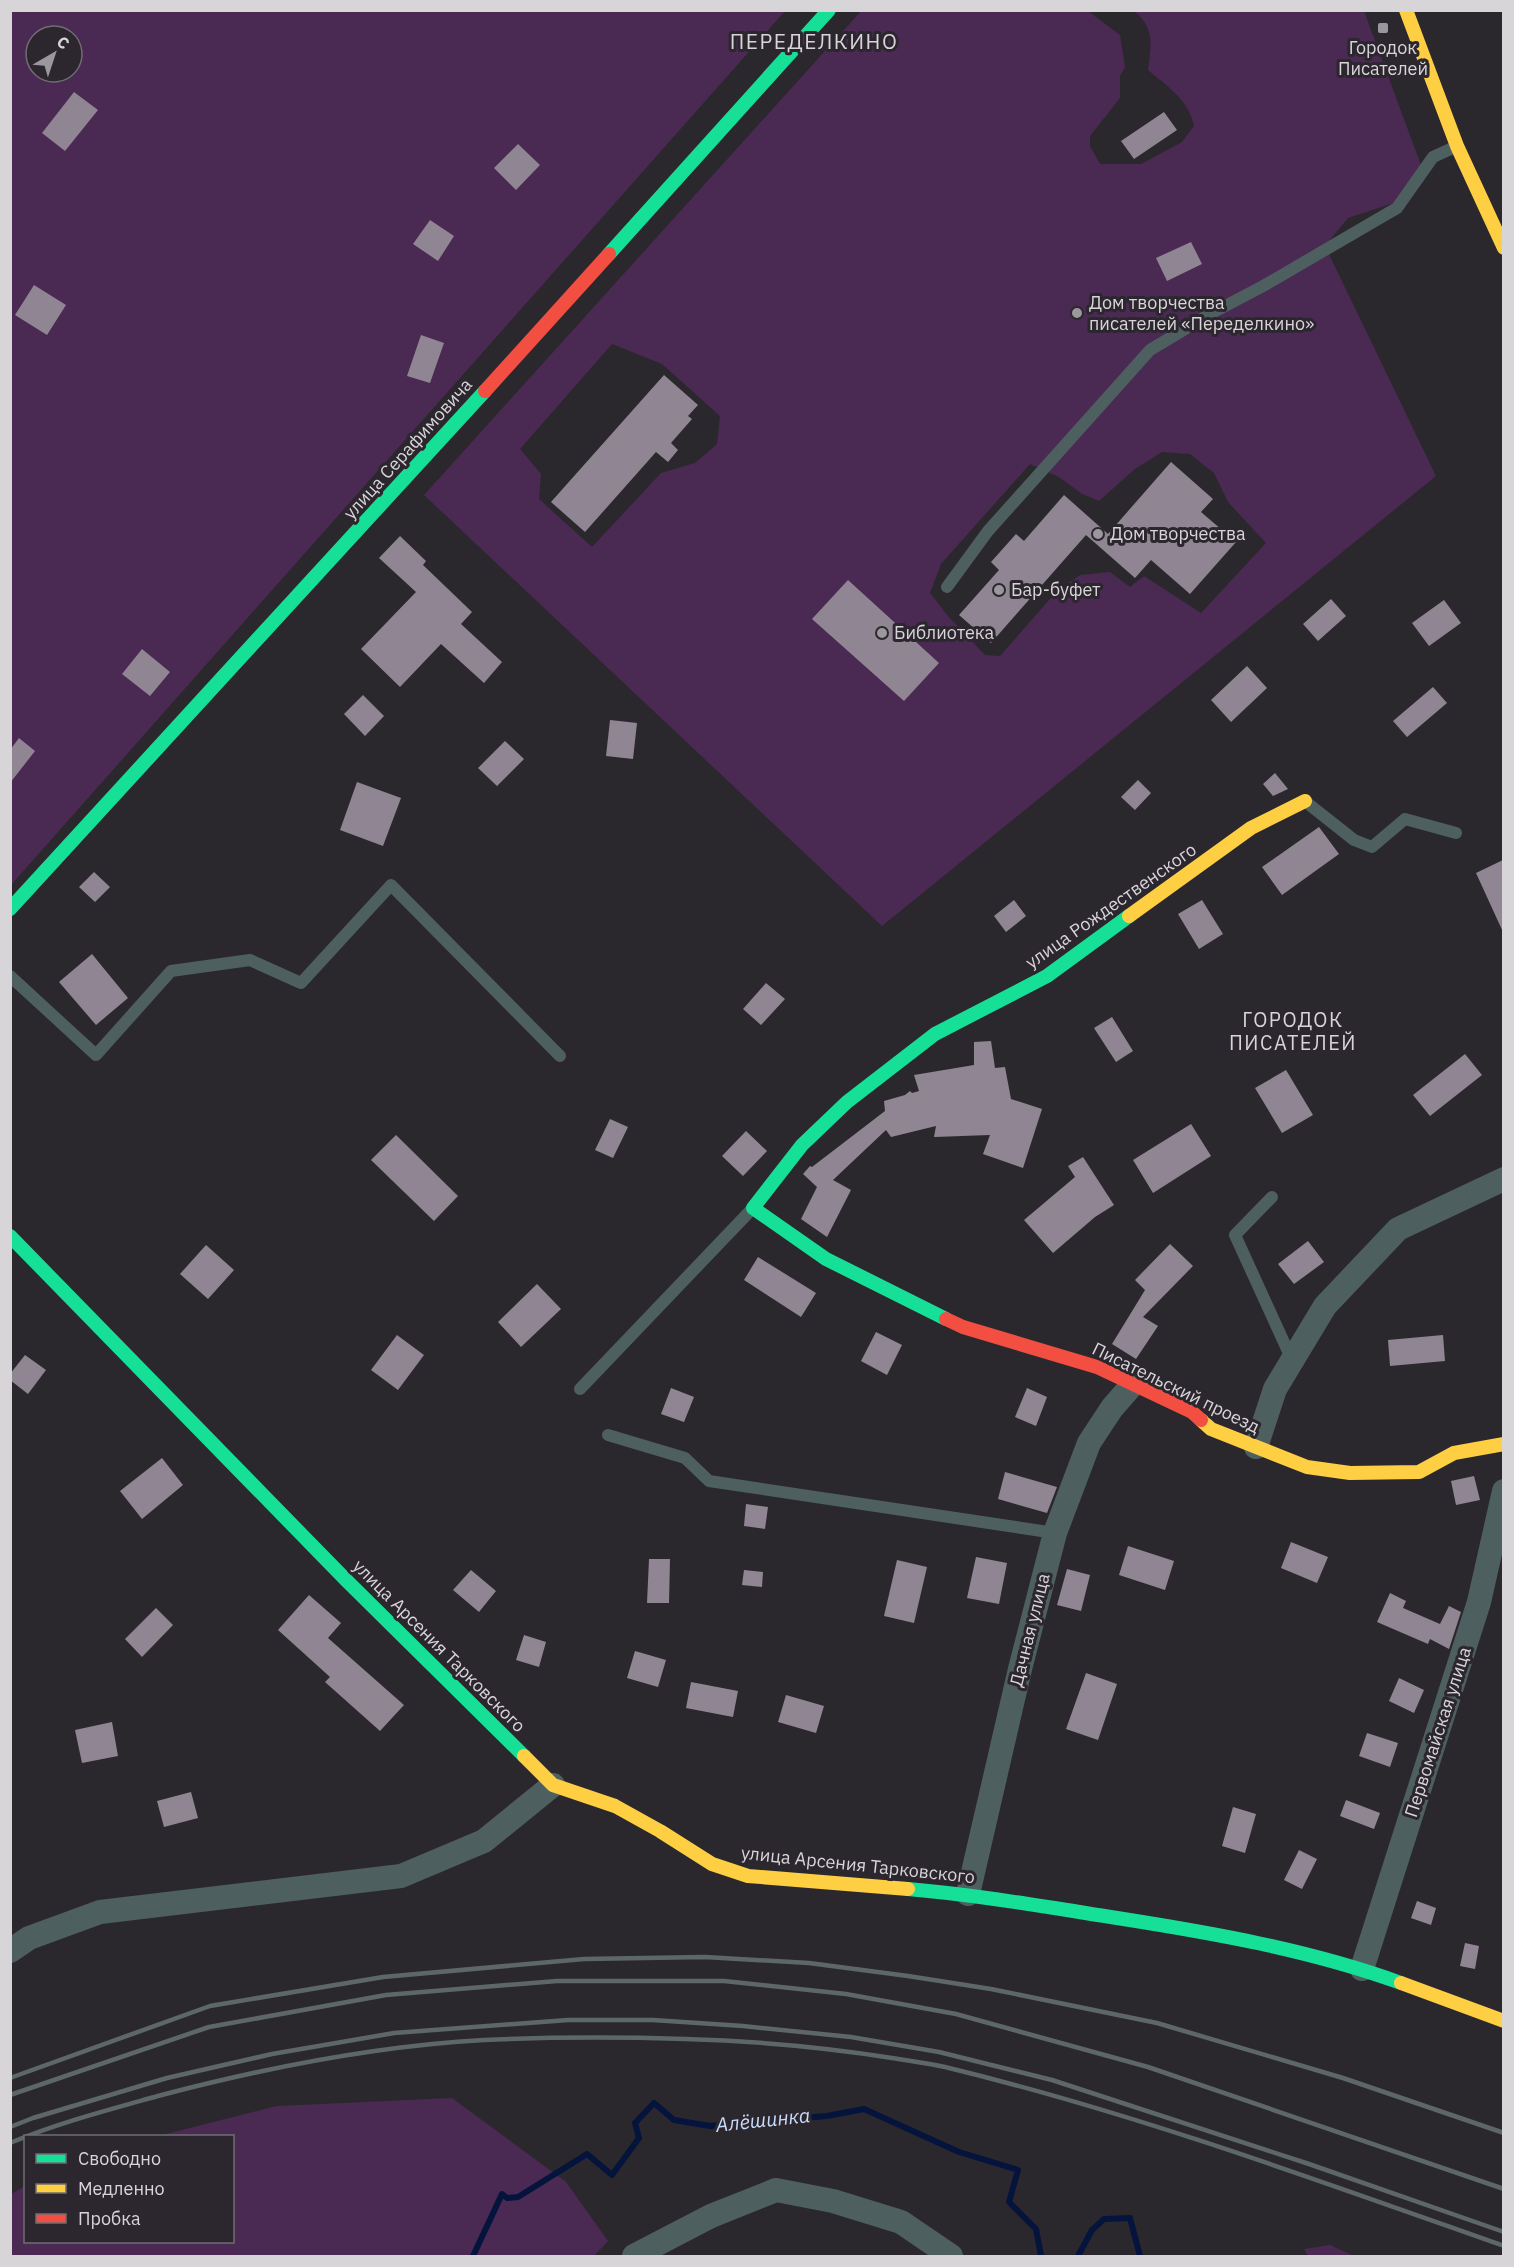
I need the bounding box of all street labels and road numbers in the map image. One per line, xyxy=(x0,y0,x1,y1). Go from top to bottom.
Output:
street label: улица Серафимовича xyxy=(338,373,477,524)
street label: улица Рождественского xyxy=(1021,838,1201,973)
street label: Писательский проезд xyxy=(1089,1337,1264,1438)
street label: улица Арсения Тарковского xyxy=(348,1554,531,1737)
street label: Дачная улица xyxy=(1004,1570,1055,1689)
street label: Первомайская улица xyxy=(1399,1643,1476,1820)
street label: улица Арсения Тарковского xyxy=(740,1841,976,1888)

